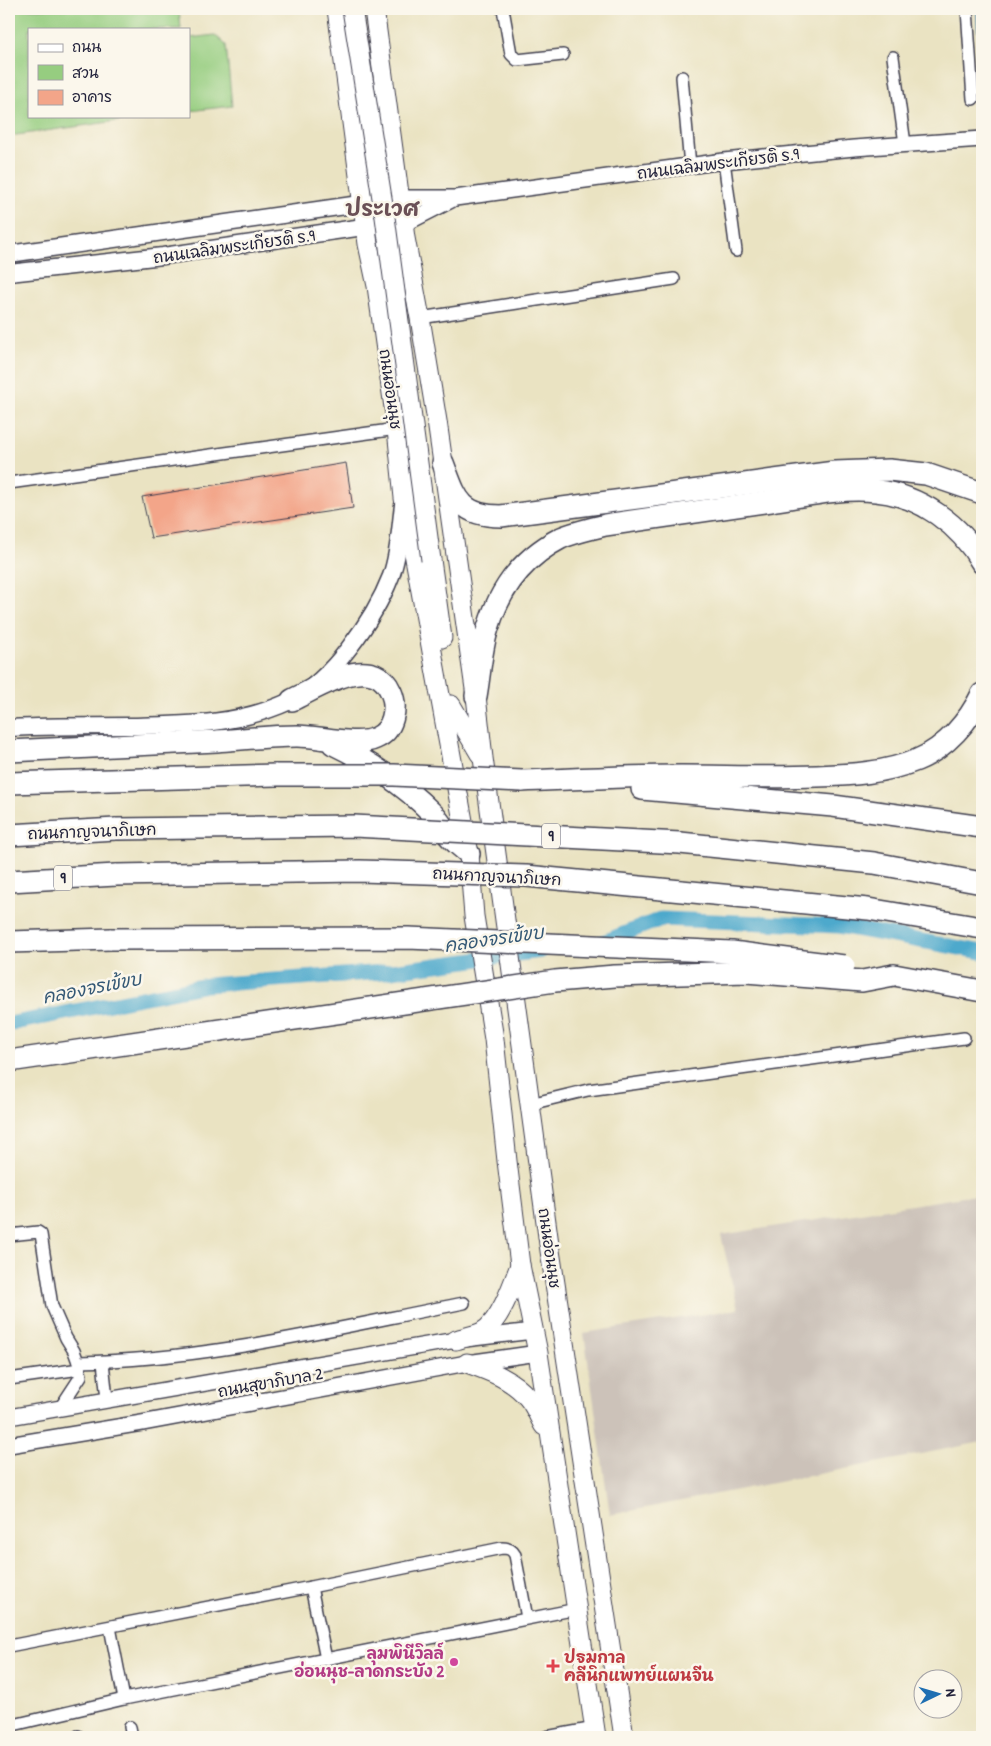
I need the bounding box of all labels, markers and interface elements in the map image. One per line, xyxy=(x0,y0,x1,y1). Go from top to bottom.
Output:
legend xyxy=(28,28,190,118)
text: ถนน xyxy=(72,36,101,57)
text: สวน xyxy=(72,62,99,83)
text: อาคาร xyxy=(72,86,112,107)
street label: ถนนเฉลิมพระเกียรติ ร.9 xyxy=(636,142,800,184)
district label: ประเวศ xyxy=(345,194,421,223)
street label: ถนนเฉลิมพระเกียรติ ร.9 xyxy=(152,224,316,268)
street label: ถนนอ่อนนุช xyxy=(372,347,408,431)
street label: ถนนกาญจนาภิเษก xyxy=(27,818,157,844)
road number: 9 xyxy=(542,824,560,848)
street label: ถนนกาญจนาภิเษก xyxy=(432,862,562,890)
road number: 9 xyxy=(54,866,72,890)
water label: คลองจรเข้ขบ xyxy=(443,919,547,958)
water label: คลองจรเข้ขบ xyxy=(40,965,145,1009)
street label: ถนนอ่อนนุช xyxy=(531,1206,567,1290)
street label: ถนนสุขาภิบาล 2 xyxy=(216,1362,325,1404)
place label: ลุมพินีวิลล์ อ่อนนุช-ลาดกระบัง 2 xyxy=(294,1642,444,1684)
place label: ปฐมกาล คลีนิกแพทย์แผนจีน xyxy=(564,1646,714,1686)
marker: ลุมพินีวิลล์ อ่อนนุช-ลาดกระบัง 2 xyxy=(448,1656,460,1668)
marker: ปฐมกาล คลีนิกแพทย์แผนจีน xyxy=(546,1659,560,1673)
north arrow xyxy=(914,1668,964,1718)
text: N xyxy=(942,1688,961,1698)

